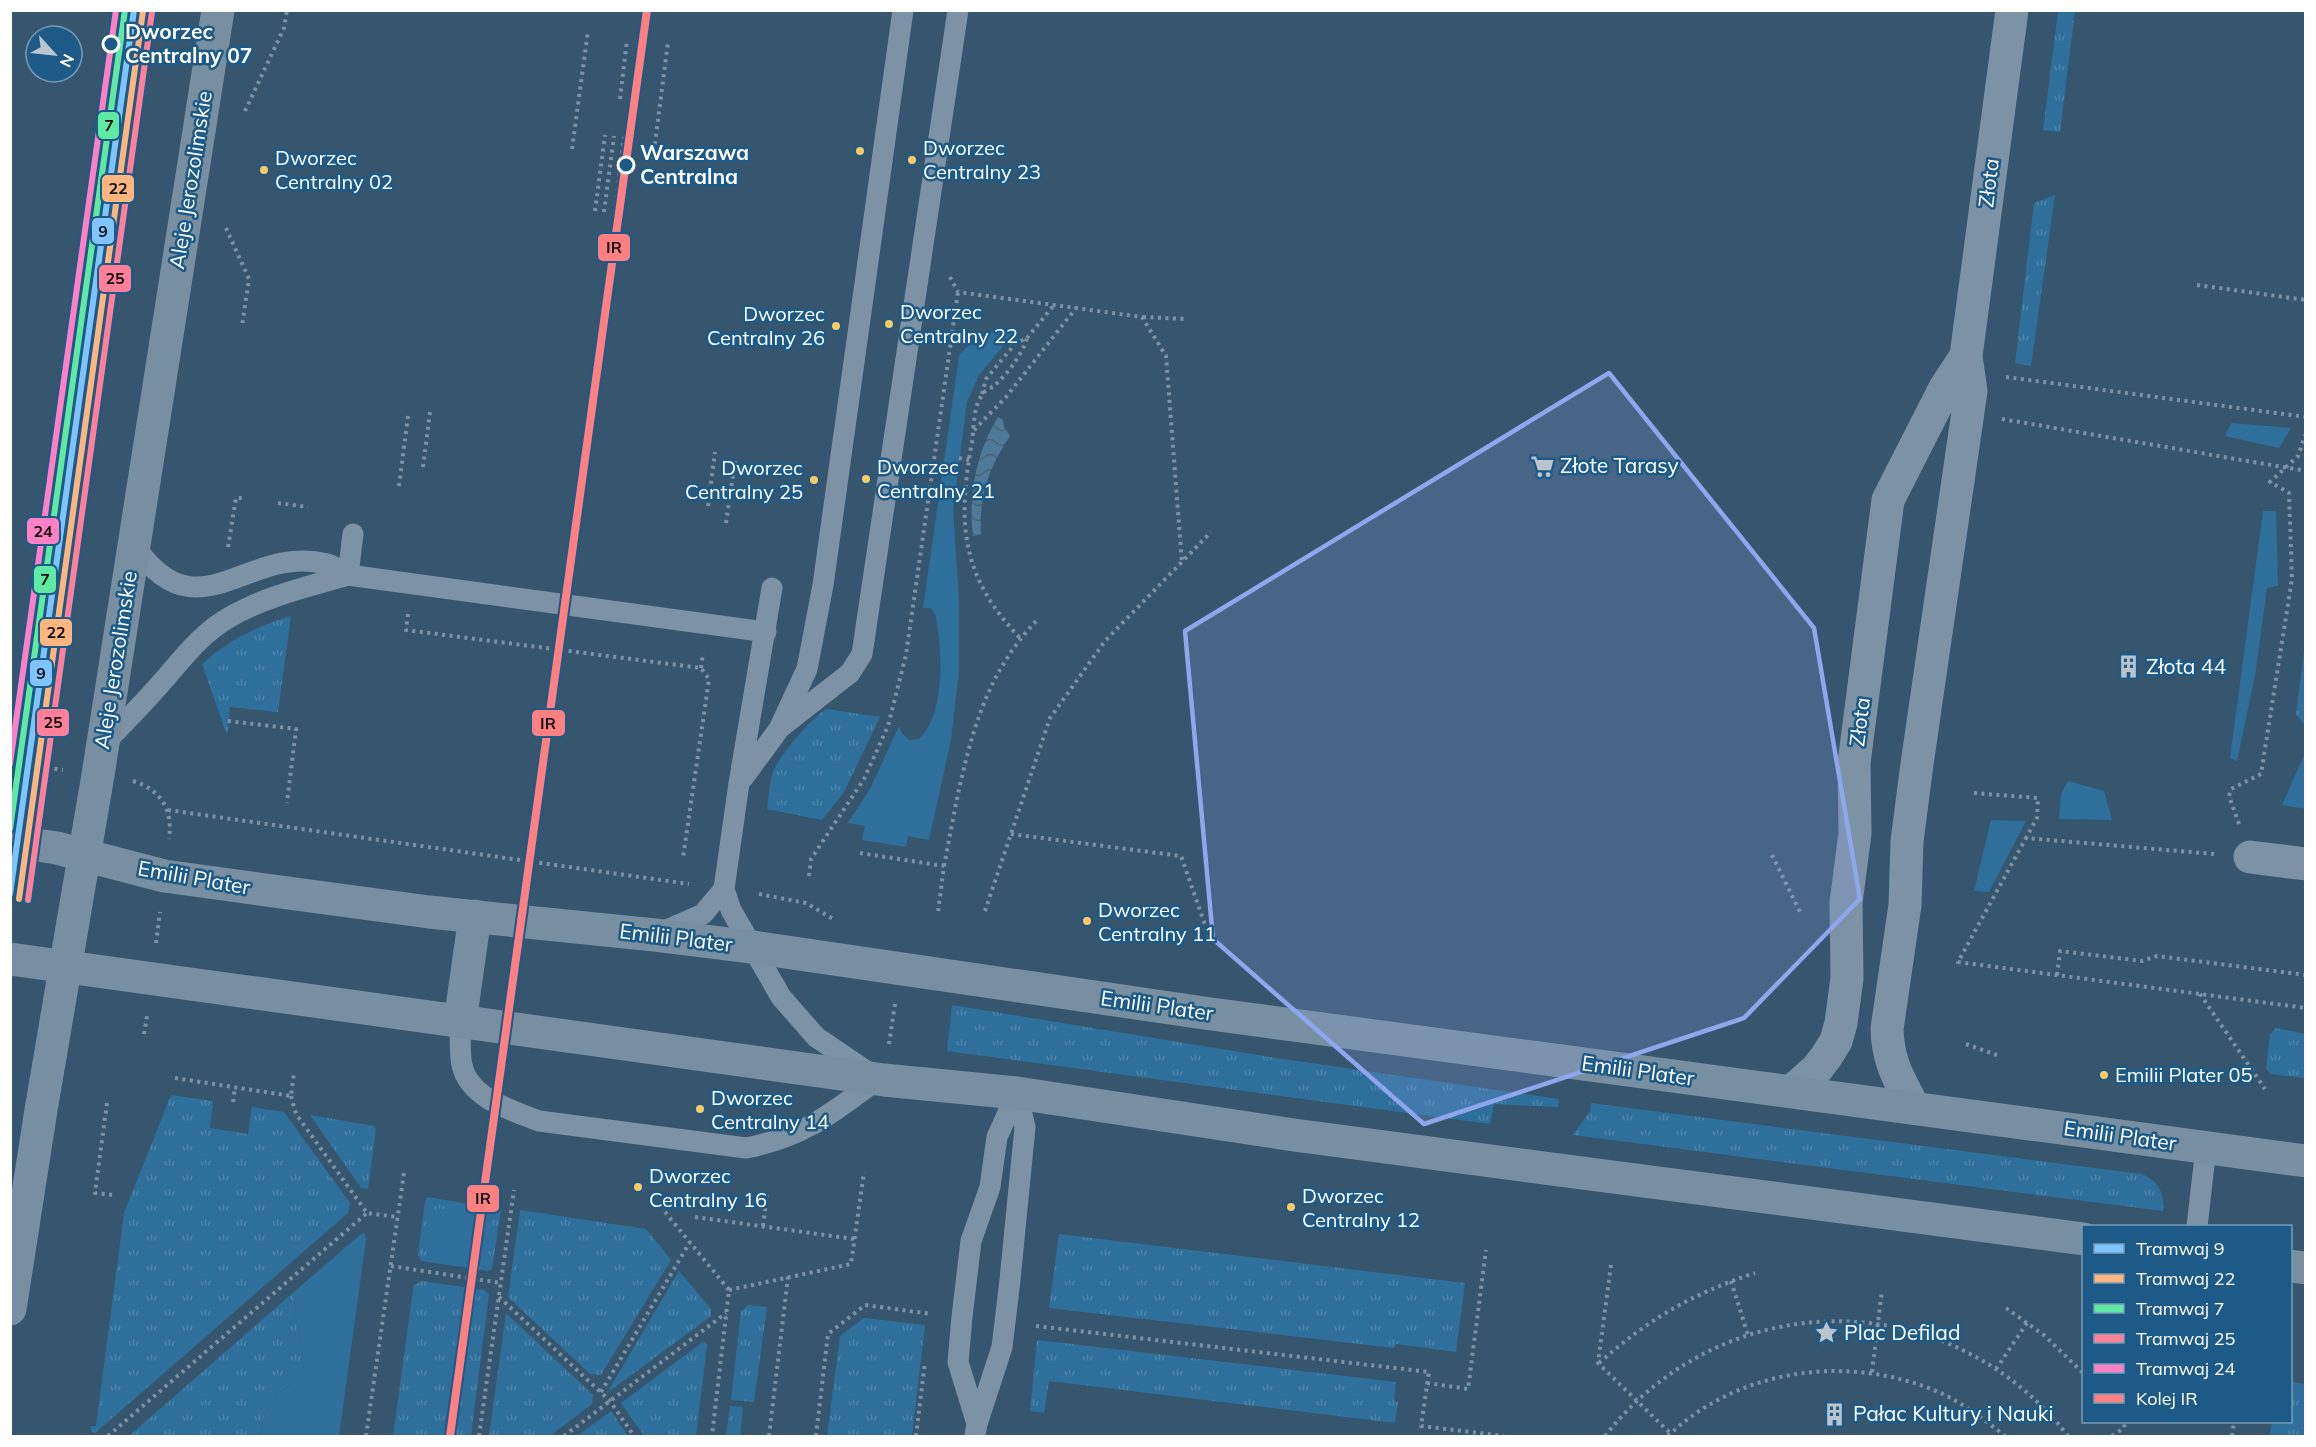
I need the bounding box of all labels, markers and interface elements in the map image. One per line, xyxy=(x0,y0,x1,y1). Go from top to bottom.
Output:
place label: Dworzec Centralny 07 xyxy=(125,18,252,68)
north arrow xyxy=(24,24,84,84)
marker: Dworzec Centralny 07 xyxy=(102,35,120,53)
text: N xyxy=(56,51,79,71)
street label: Aleje Jerozolimskie xyxy=(163,89,217,271)
line badge: 7 xyxy=(97,111,120,140)
text: 7 xyxy=(104,115,114,135)
place label: Dworzec Centralny 23 xyxy=(923,135,1041,184)
place label: Warszawa Centralna xyxy=(640,139,749,189)
place label: Dworzec Centralny 02 xyxy=(275,145,393,194)
unlabelled marker xyxy=(854,145,866,157)
marker: Dworzec Centralny 23 xyxy=(906,154,918,166)
marker: Warszawa Centralna xyxy=(617,156,635,174)
street label: Złota xyxy=(1972,157,2004,209)
marker: Dworzec Centralny 02 xyxy=(258,164,270,176)
line badge: 22 xyxy=(101,174,135,203)
text: 22 xyxy=(108,178,128,198)
line badge: 9 xyxy=(91,217,115,245)
text: 9 xyxy=(98,221,108,241)
line badge: IR xyxy=(597,233,631,262)
text: IR xyxy=(606,237,622,257)
line badge: 25 xyxy=(98,264,132,293)
text: 25 xyxy=(105,268,125,288)
place label: Dworzec Centralny 22 xyxy=(900,299,1018,348)
place label: Dworzec Centralny 26 xyxy=(707,301,825,350)
marker: Dworzec Centralny 22 xyxy=(883,318,895,330)
marker: Dworzec Centralny 26 xyxy=(830,320,842,332)
place label: Złote Tarasy xyxy=(1560,452,1679,478)
supermarket icon: Złote Tarasy xyxy=(1529,453,1555,479)
place label: Dworzec Centralny 21 xyxy=(877,454,995,503)
place label: Dworzec Centralny 25 xyxy=(685,455,803,504)
marker: Dworzec Centralny 21 xyxy=(860,473,872,485)
marker: Dworzec Centralny 25 xyxy=(808,474,820,486)
line badge: 24 xyxy=(26,517,60,545)
text: 24 xyxy=(33,521,53,541)
line badge: 7 xyxy=(33,565,57,594)
text: 7 xyxy=(40,569,50,589)
street label: Aleje Jerozolimskie xyxy=(88,569,142,751)
line badge: 22 xyxy=(39,618,73,647)
text: 22 xyxy=(46,622,66,642)
place label: Złota 44 xyxy=(2146,653,2226,679)
building icon: Złota 44 xyxy=(2115,654,2141,680)
line badge: 9 xyxy=(29,659,53,687)
text: 9 xyxy=(36,663,46,683)
street label: Złota xyxy=(1843,696,1875,748)
line badge: 25 xyxy=(36,708,70,737)
line badge: IR xyxy=(531,709,566,737)
text: 25 xyxy=(43,712,63,732)
text: IR xyxy=(540,713,556,733)
street label: Emilii Plater xyxy=(136,854,253,900)
place label: Dworzec Centralny 11 xyxy=(1098,897,1216,946)
marker: Dworzec Centralny 11 xyxy=(1081,915,1093,927)
street label: Emilii Plater xyxy=(618,917,735,957)
street label: Emilii Plater xyxy=(1099,984,1216,1026)
street label: Emilii Plater xyxy=(1580,1049,1697,1091)
place label: Emilii Plater 05 xyxy=(2115,1062,2253,1087)
marker: Emilii Plater 05 xyxy=(2098,1069,2110,1081)
place label: Dworzec Centralny 14 xyxy=(711,1085,829,1134)
marker: Dworzec Centralny 14 xyxy=(694,1103,706,1115)
street label: Emilii Plater xyxy=(2062,1114,2179,1156)
place label: Dworzec Centralny 16 xyxy=(649,1163,767,1212)
marker: Dworzec Centralny 16 xyxy=(632,1181,644,1193)
place label: Dworzec Centralny 12 xyxy=(1302,1183,1420,1232)
line badge: IR xyxy=(466,1184,500,1213)
text: IR xyxy=(475,1188,491,1208)
marker: Dworzec Centralny 12 xyxy=(1285,1201,1297,1213)
legend xyxy=(2082,1225,2292,1423)
text: Tramwaj 9 xyxy=(2136,1237,2225,1260)
text: Tramwaj 22 xyxy=(2136,1267,2235,1290)
text: Tramwaj 7 xyxy=(2136,1297,2225,1320)
place label: Plac Defilad xyxy=(1844,1319,1961,1345)
place icon: Plac Defilad xyxy=(1813,1320,1839,1346)
text: Tramwaj 25 xyxy=(2136,1327,2235,1350)
text: Tramwaj 24 xyxy=(2136,1357,2235,1380)
text: Kolej IR xyxy=(2136,1387,2198,1410)
place label: Pałac Kultury i Nauki xyxy=(1853,1400,2054,1426)
building icon: Pałac Kultury i Nauki xyxy=(1822,1401,1848,1427)

